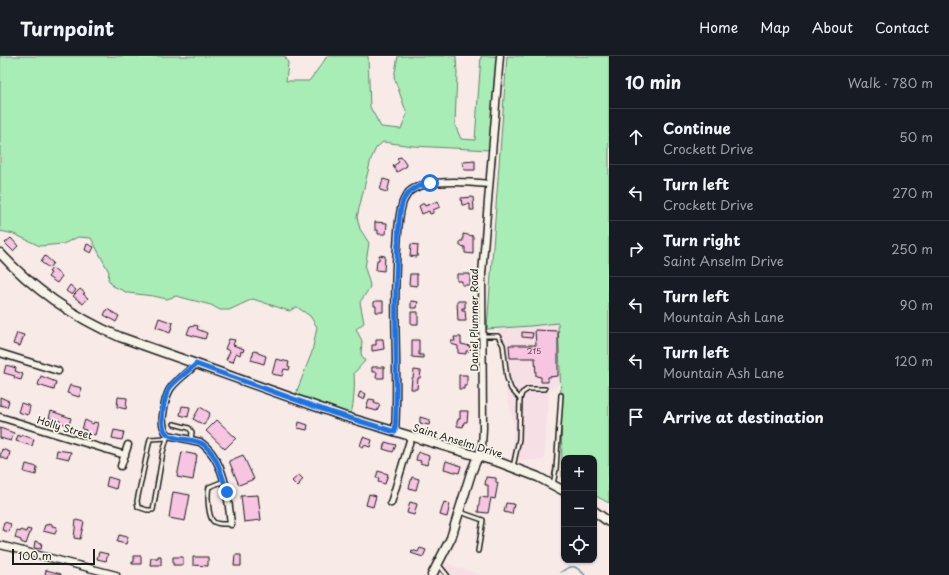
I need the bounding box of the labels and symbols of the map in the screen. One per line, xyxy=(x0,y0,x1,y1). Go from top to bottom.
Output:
route start xyxy=(421,174,439,192)
street label: Daniel Plummer Road xyxy=(466,268,481,372)
house number: 215 xyxy=(527,345,541,357)
street label: Holly Street xyxy=(35,411,95,443)
street label: Saint Anselm Drive xyxy=(411,419,505,461)
route end xyxy=(218,483,236,501)
scale bar xyxy=(12,547,95,566)

